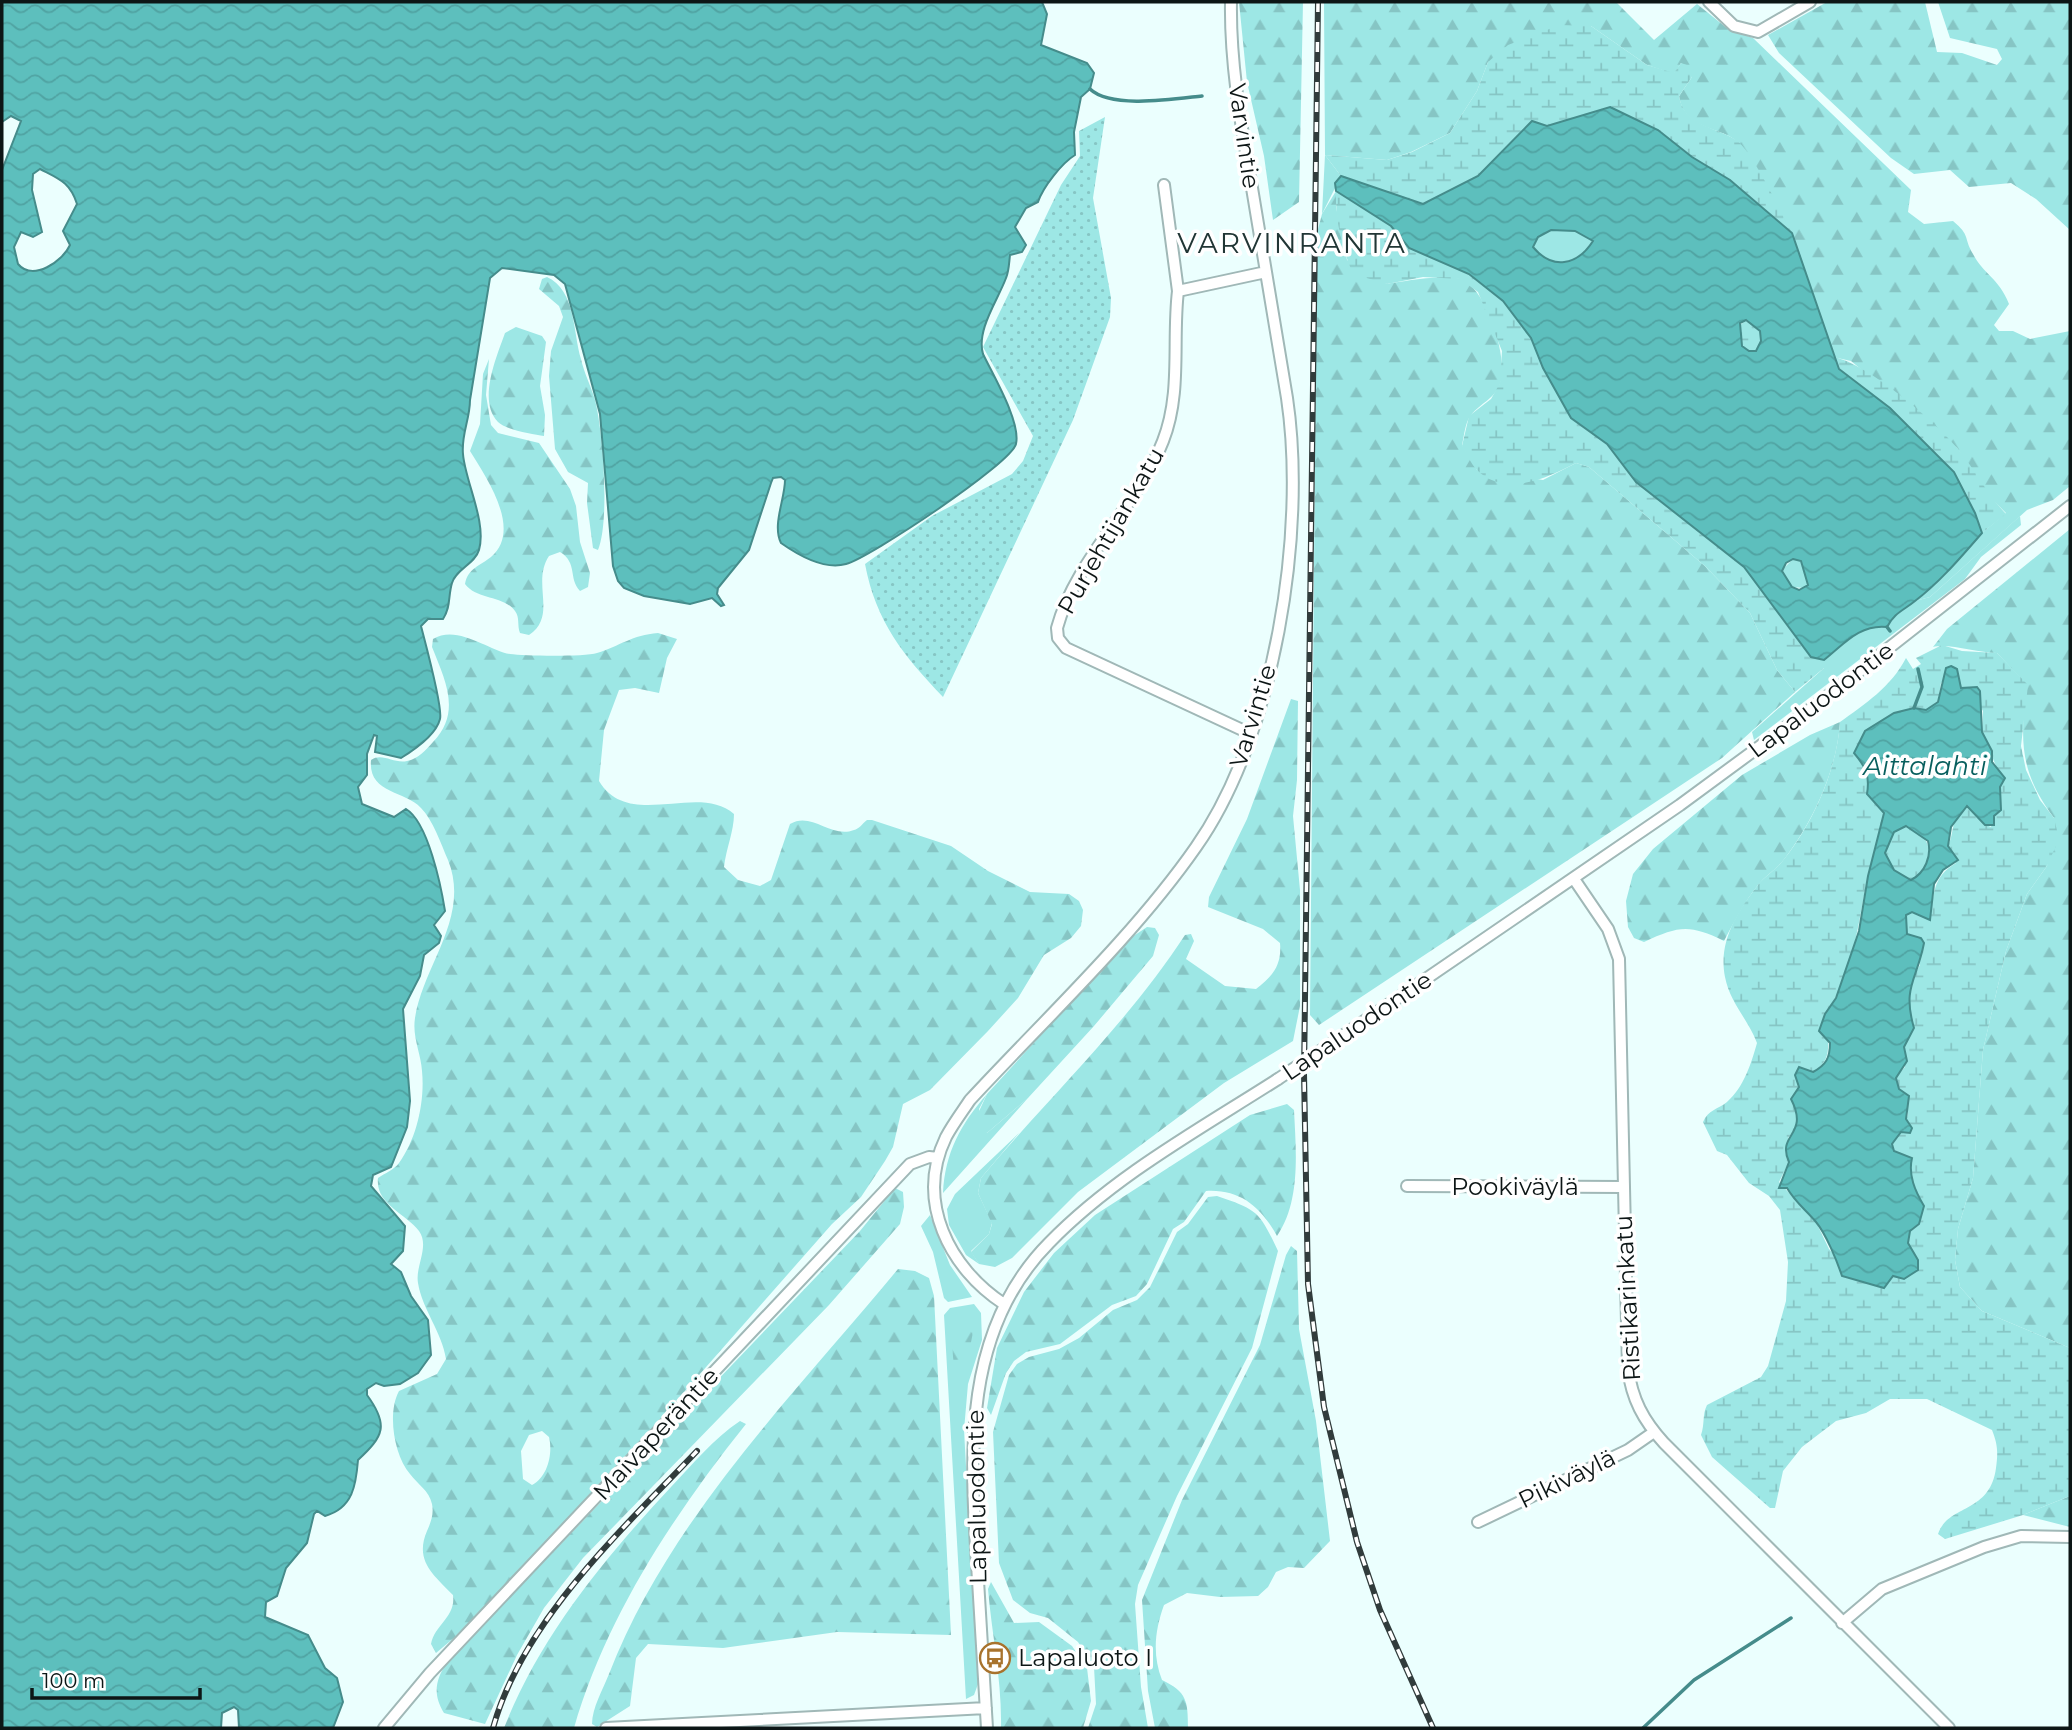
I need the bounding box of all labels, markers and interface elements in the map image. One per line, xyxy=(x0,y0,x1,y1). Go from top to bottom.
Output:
street label: Varvintie xyxy=(1223,81,1266,190)
district label: VARVINRANTA xyxy=(1177,226,1407,260)
street label: Purjehtijankatu xyxy=(1051,442,1170,619)
street label: Lapaluodontie xyxy=(1742,636,1899,764)
street label: Varvintie xyxy=(1223,661,1282,771)
water label: Aittalahti xyxy=(1861,750,1988,782)
street label: Lapaluodontie xyxy=(1276,965,1437,1086)
street label: Pookiväylä xyxy=(1451,1172,1579,1201)
street label: Ristikarinkatu xyxy=(1609,1214,1646,1382)
street label: Maivaperäntie xyxy=(587,1361,724,1506)
street label: Lapaluodontie xyxy=(960,1410,993,1585)
street label: Pikiväylä xyxy=(1514,1443,1620,1514)
bus stop icon: Lapaluoto I xyxy=(978,1641,1012,1675)
place label: Lapaluoto I xyxy=(1018,1643,1152,1672)
scale bar xyxy=(32,1656,200,1700)
text: 100 m xyxy=(42,1668,105,1693)

